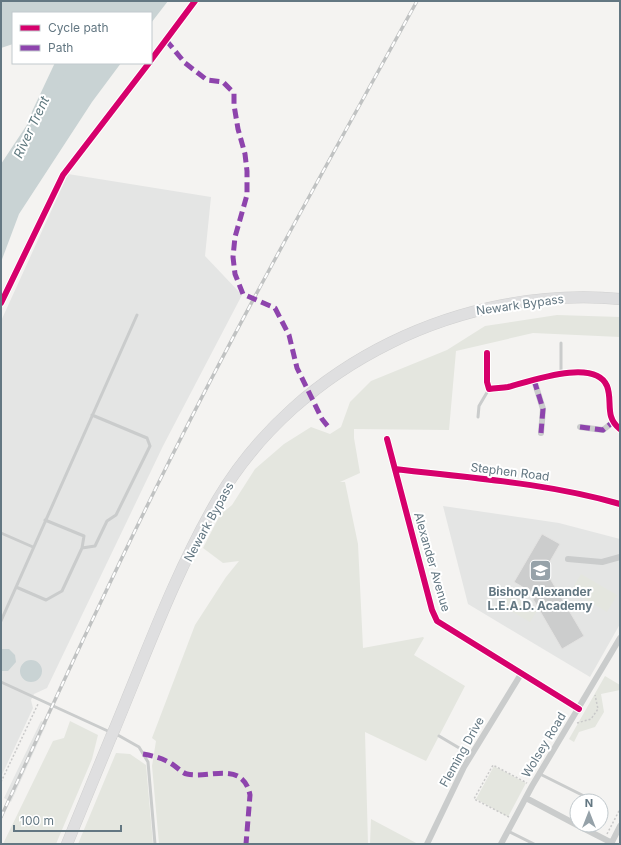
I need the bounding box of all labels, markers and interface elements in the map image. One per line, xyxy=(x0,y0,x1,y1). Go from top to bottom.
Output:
legend xyxy=(12,12,152,64)
text: Cycle path xyxy=(48,20,109,35)
text: Path xyxy=(48,40,73,55)
water label: River Trent xyxy=(10,93,53,160)
street label: Newark Bypass xyxy=(475,291,565,318)
street label: Stephen Road xyxy=(470,459,550,484)
street label: Newark Bypass xyxy=(181,479,237,564)
street label: Alexander Avenue xyxy=(411,510,454,613)
school or university icon: Bishop Alexander L.E.A.D. Academy xyxy=(527,558,553,584)
place label: Bishop Alexander L.E.A.D. Academy xyxy=(487,584,593,613)
street label: Wolsey Road xyxy=(518,709,569,780)
street label: Fleming Drive xyxy=(436,714,487,790)
north arrow xyxy=(569,793,609,833)
text: N xyxy=(585,796,593,810)
scale bar xyxy=(14,807,121,833)
text: 100 m xyxy=(20,813,54,828)

